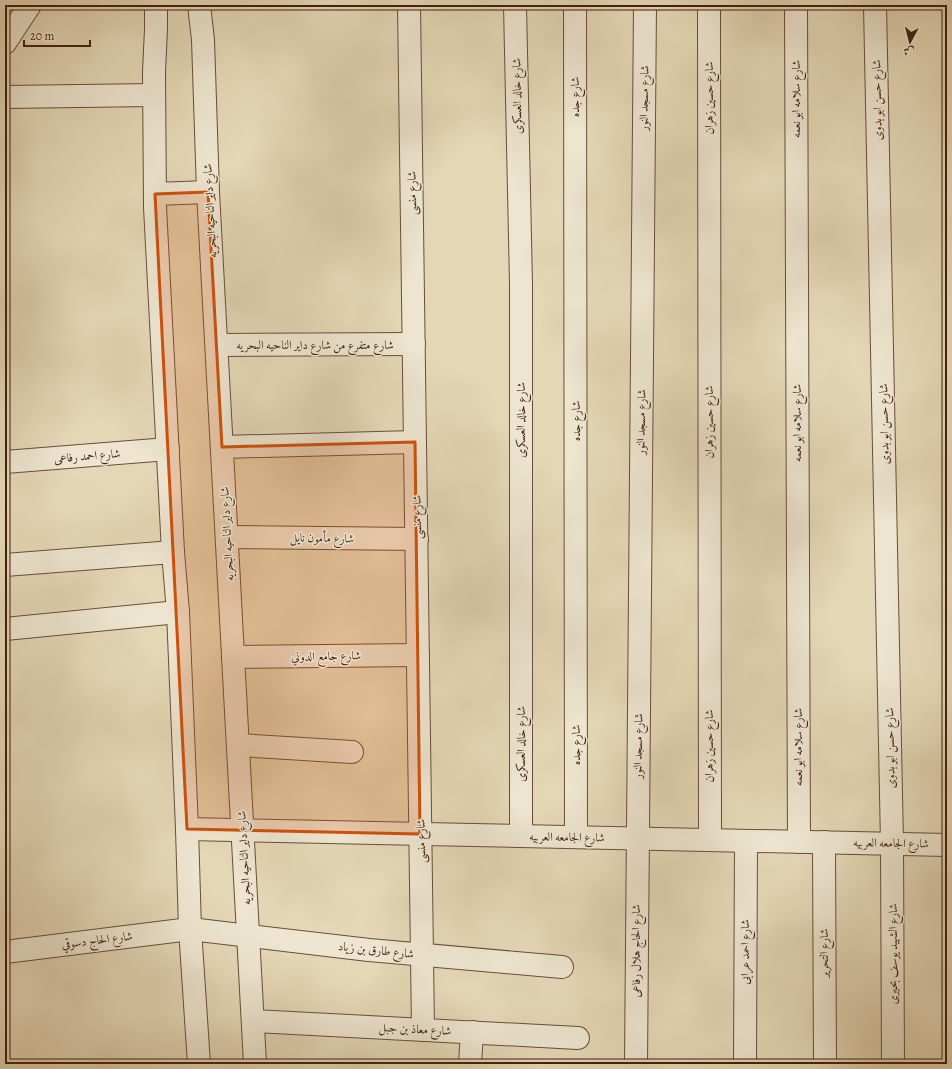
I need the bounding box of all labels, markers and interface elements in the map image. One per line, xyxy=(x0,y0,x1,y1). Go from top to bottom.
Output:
scale bar xyxy=(24,22,90,48)
north arrow xyxy=(890,22,930,62)
text: 20 m xyxy=(30,28,54,44)
text: ش xyxy=(902,43,915,60)
street label: شارع خالد العسكرى xyxy=(508,58,529,134)
street label: شارع حسن ابو بدوى xyxy=(868,59,889,141)
street label: شارع سلامه ابو نعمه xyxy=(788,60,807,138)
street label: شارع حسين زهران xyxy=(701,61,720,135)
street label: شارع مسجد النور xyxy=(635,65,656,132)
street label: شارع جده xyxy=(567,77,586,117)
street label: شارع داير الناحيه البحريه xyxy=(200,163,223,259)
street label: شارع منسى xyxy=(404,171,423,215)
street label: شارع متفرع من شارع داير الناحيه البحريه xyxy=(236,337,394,356)
street label: شارع خالد العسكرى xyxy=(513,382,532,458)
street label: شارع حسن ابو بدوى xyxy=(875,383,896,465)
street label: شارع سلامه ابو نعمه xyxy=(789,384,808,462)
street label: شارع حسين زهران xyxy=(701,385,720,459)
street label: شارع مسجد النور xyxy=(632,389,653,456)
street label: شارع جده xyxy=(568,401,587,441)
street label: شارع احمد رفاعى xyxy=(53,445,121,470)
street label: شارع داير الناحيه البحريه xyxy=(217,486,240,582)
street label: شارع منسى xyxy=(409,495,428,539)
street label: شارع مأمون نايل xyxy=(290,529,355,550)
street label: شارع جامع الدوني xyxy=(291,647,361,668)
street label: شارع خالد العسكرى xyxy=(513,706,532,782)
street label: شارع حسن ابو بدوى xyxy=(881,707,902,789)
street label: شارع سلامه ابو نعمه xyxy=(790,708,809,786)
street label: شارع حسين زهران xyxy=(701,709,720,783)
street label: شارع مسجد النور xyxy=(629,713,650,780)
street label: شارع جده xyxy=(568,725,587,765)
street label: شارع داير الناحيه البحريه xyxy=(234,810,257,906)
street label: شارع منسى xyxy=(413,819,432,863)
street label: شارع الجامعه العربيه xyxy=(529,828,605,849)
street label: شارع الجامعه العربيه xyxy=(853,834,929,855)
street label: شارع الشهيد يوسف بحيرى xyxy=(885,903,904,1005)
street label: شارع الحاج هلال رفاعى xyxy=(628,904,647,998)
street label: شارع احمد عرابى xyxy=(737,919,756,985)
street label: شارع الحاج دسوقي xyxy=(61,928,134,955)
street label: شارع التحرير xyxy=(816,928,835,979)
street label: شارع طارق بن زياد xyxy=(337,938,415,965)
street label: شارع معاذ بن جبل xyxy=(378,1019,452,1042)

